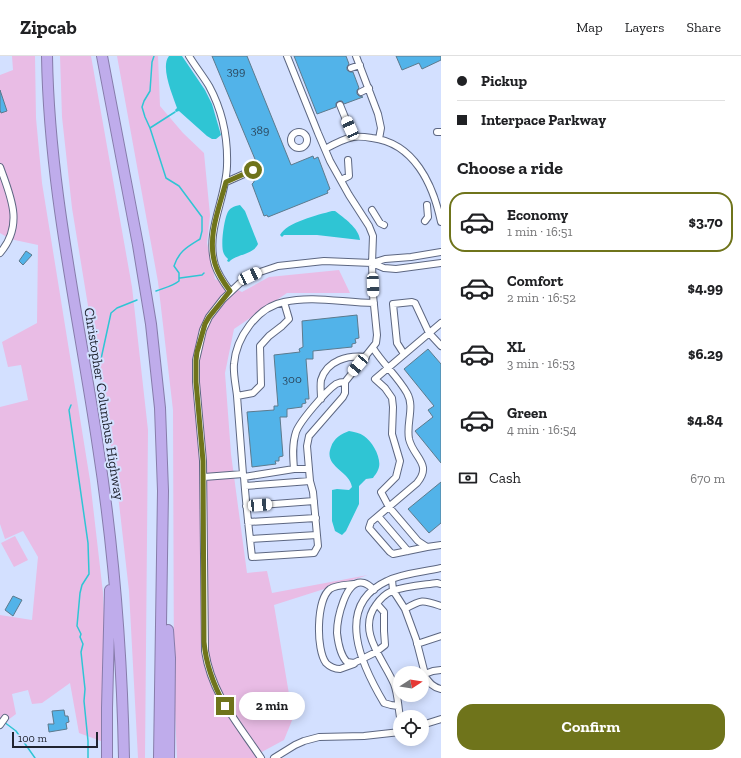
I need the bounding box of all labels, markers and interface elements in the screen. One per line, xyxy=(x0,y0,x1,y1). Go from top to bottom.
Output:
text: Zipcab xyxy=(20,16,77,39)
text: Map xyxy=(576,19,603,36)
text: Layers xyxy=(625,19,664,36)
text: Share xyxy=(686,19,721,36)
house number: 399 xyxy=(227,64,245,78)
text: Pickup xyxy=(481,72,527,90)
text: Interpace Parkway xyxy=(481,111,606,129)
car xyxy=(340,115,360,141)
house number: 389 xyxy=(251,123,269,137)
text: Choose a ride xyxy=(457,157,563,179)
route start xyxy=(244,161,262,179)
icon: car xyxy=(459,204,495,240)
text: Economy xyxy=(507,206,568,224)
text: $3.70 xyxy=(689,213,723,231)
text: 1 min · 16:51 xyxy=(507,224,573,239)
car xyxy=(237,265,263,287)
icon: car xyxy=(459,270,495,306)
text: Comfort xyxy=(507,272,563,290)
car xyxy=(367,273,379,297)
text: $4.99 xyxy=(688,279,723,297)
text: 2 min · 16:52 xyxy=(507,290,576,305)
street label: Christopher Columbus Highway xyxy=(80,306,128,502)
icon: car xyxy=(459,336,495,372)
text: XL xyxy=(507,338,525,356)
text: $6.29 xyxy=(688,345,723,363)
car xyxy=(346,352,370,378)
text: 3 min · 16:53 xyxy=(507,356,575,371)
house number: 300 xyxy=(282,372,302,386)
icon: car xyxy=(459,402,495,438)
text: Green xyxy=(507,404,547,422)
text: $4.84 xyxy=(687,411,723,429)
text: 4 min · 16:54 xyxy=(507,422,577,437)
icon: cash xyxy=(457,467,479,489)
text: Cash xyxy=(489,469,521,487)
text: 670 m xyxy=(690,471,725,486)
car xyxy=(248,498,272,512)
north arrow xyxy=(393,666,429,702)
map controls xyxy=(393,666,429,746)
callout: 2 min xyxy=(239,692,305,720)
route end xyxy=(216,697,234,715)
text: 2 min xyxy=(256,698,288,713)
button: Confirm xyxy=(457,704,725,750)
button: locate xyxy=(393,710,429,746)
scale bar xyxy=(12,730,98,749)
text: 100 m xyxy=(18,732,47,745)

